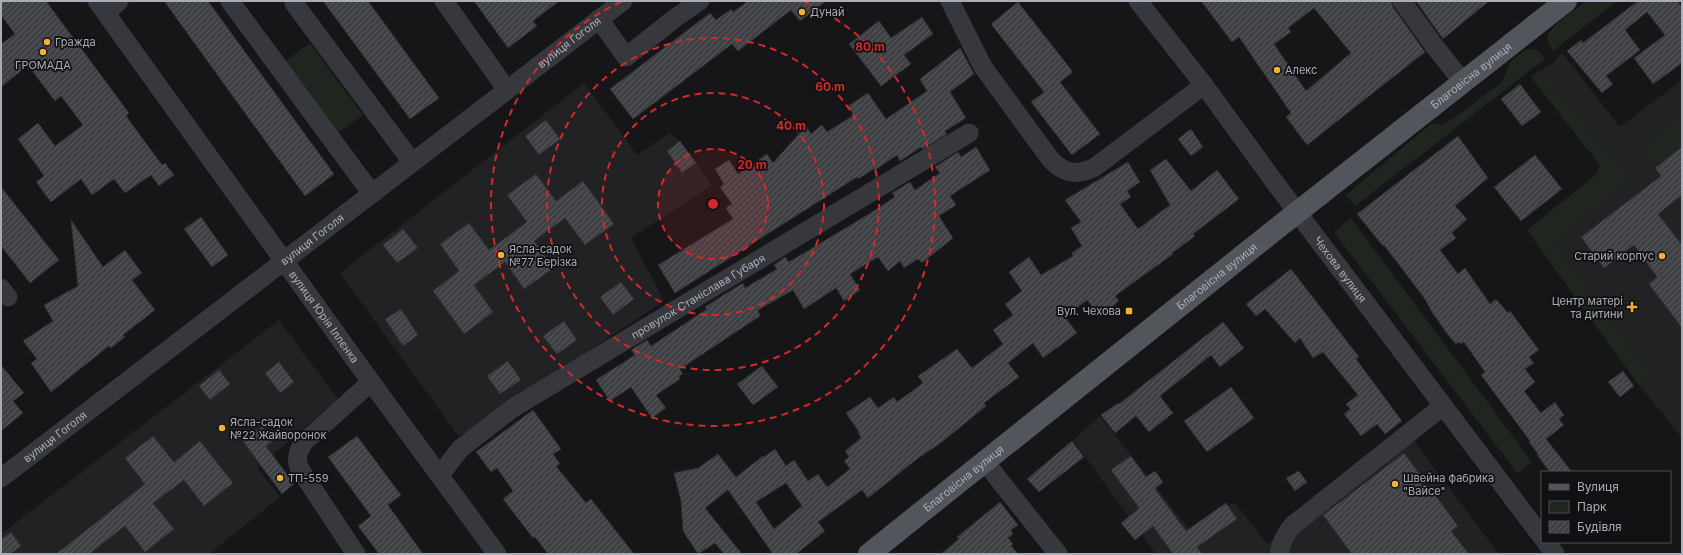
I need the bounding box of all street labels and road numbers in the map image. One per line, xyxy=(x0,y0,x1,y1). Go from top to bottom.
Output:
street label: вулиця Гоголя xyxy=(535,14,604,71)
street label: Благовісна вулиця xyxy=(1428,39,1514,112)
street label: вулиця Гоголя xyxy=(278,211,347,268)
street label: Чехова вулиця xyxy=(1311,233,1370,305)
street label: Благовісна вулиця xyxy=(1174,240,1260,313)
street label: провулок Станіслава Губаря xyxy=(629,251,768,342)
street label: вулиця Юрія Іллєнка xyxy=(286,268,362,366)
street label: вулиця Гоголя xyxy=(20,408,90,465)
street label: Благовісна вулиця xyxy=(920,442,1007,515)

